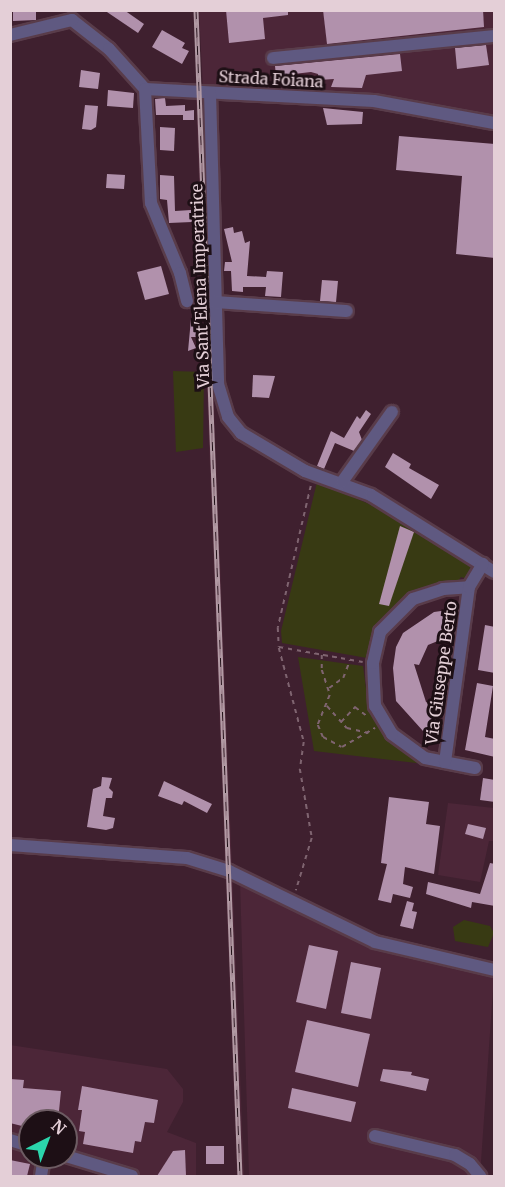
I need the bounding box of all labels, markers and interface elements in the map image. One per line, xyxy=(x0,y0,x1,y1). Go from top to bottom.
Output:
street label: Strada Foiana xyxy=(218,67,324,91)
street label: Via Sant'Elena Imperatrice xyxy=(187,183,213,389)
street label: Via Giuseppe Berto xyxy=(421,600,461,746)
north arrow xyxy=(18,1109,78,1169)
text: N xyxy=(47,1115,70,1139)

